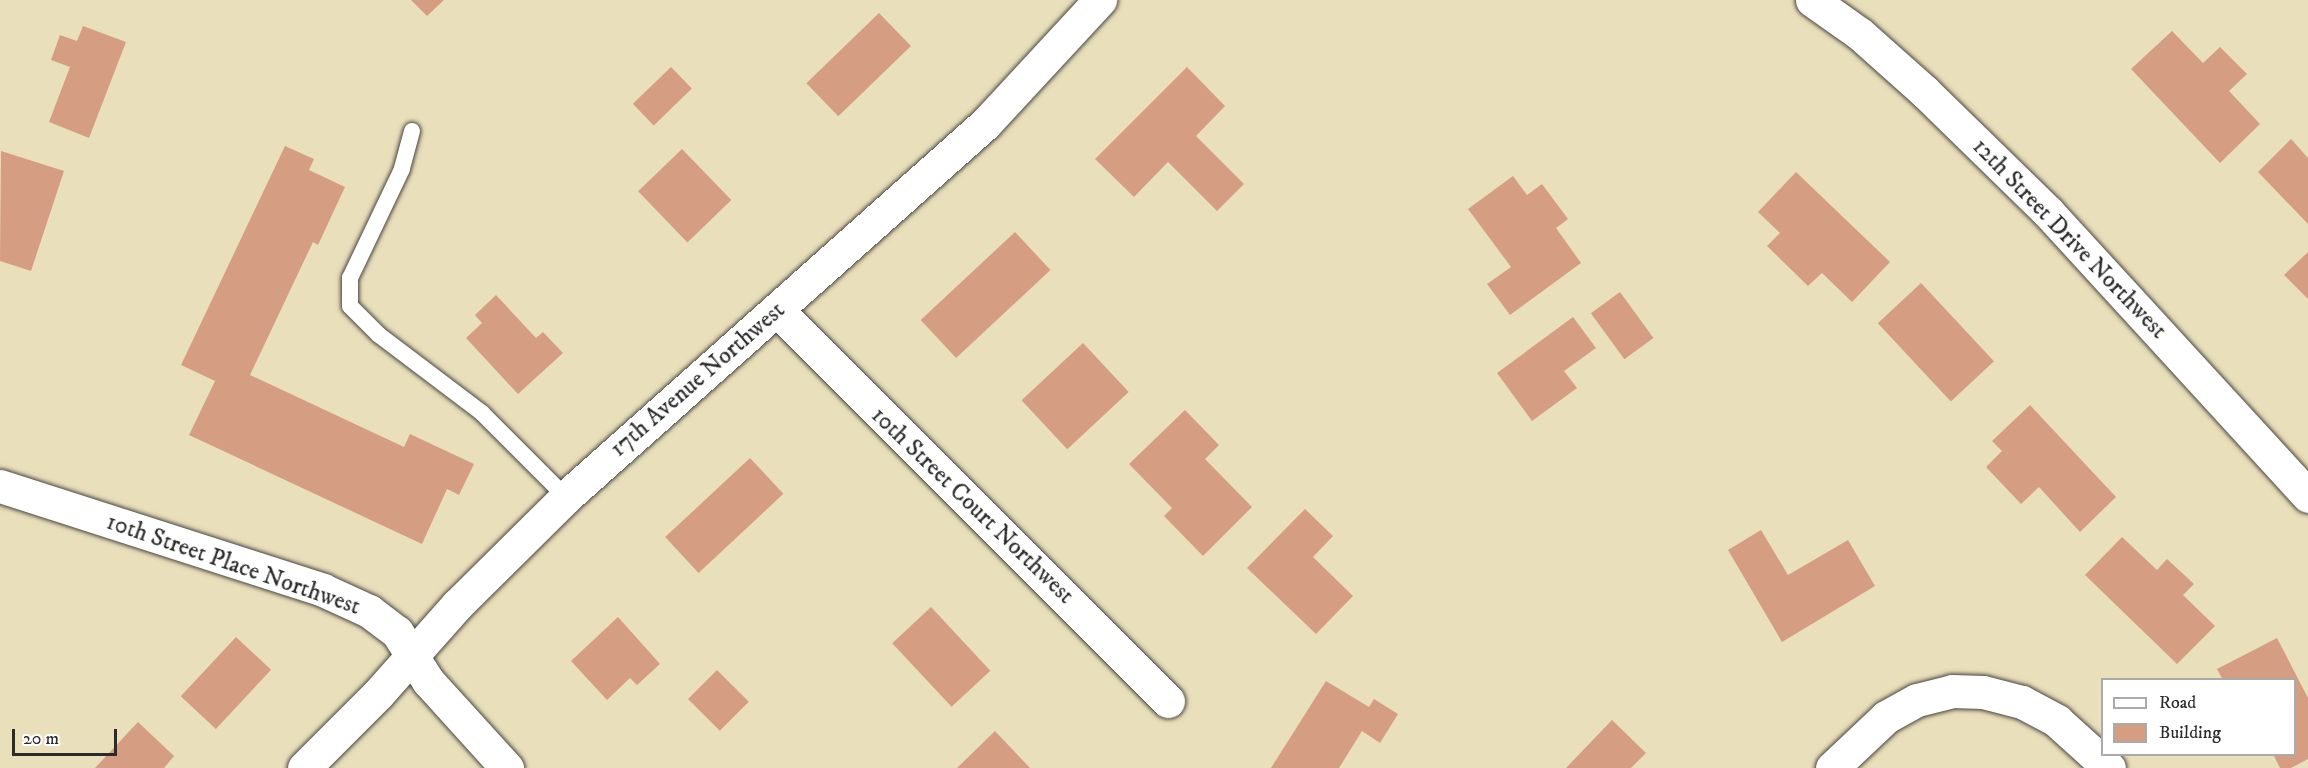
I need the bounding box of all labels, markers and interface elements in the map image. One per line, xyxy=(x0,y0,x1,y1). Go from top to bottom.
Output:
street label: 12th Street Drive Northwest xyxy=(1966,133,2172,345)
street label: 17th Avenue Northwest xyxy=(605,296,791,464)
street label: 10th Street Court Northwest xyxy=(865,402,1079,610)
street label: 10th Street Place Northwest xyxy=(102,508,364,622)
legend xyxy=(2101,678,2296,756)
text: Road xyxy=(2159,692,2196,714)
scale bar xyxy=(15,717,120,755)
text: Building xyxy=(2159,722,2221,744)
text: 20 m xyxy=(23,728,59,750)

